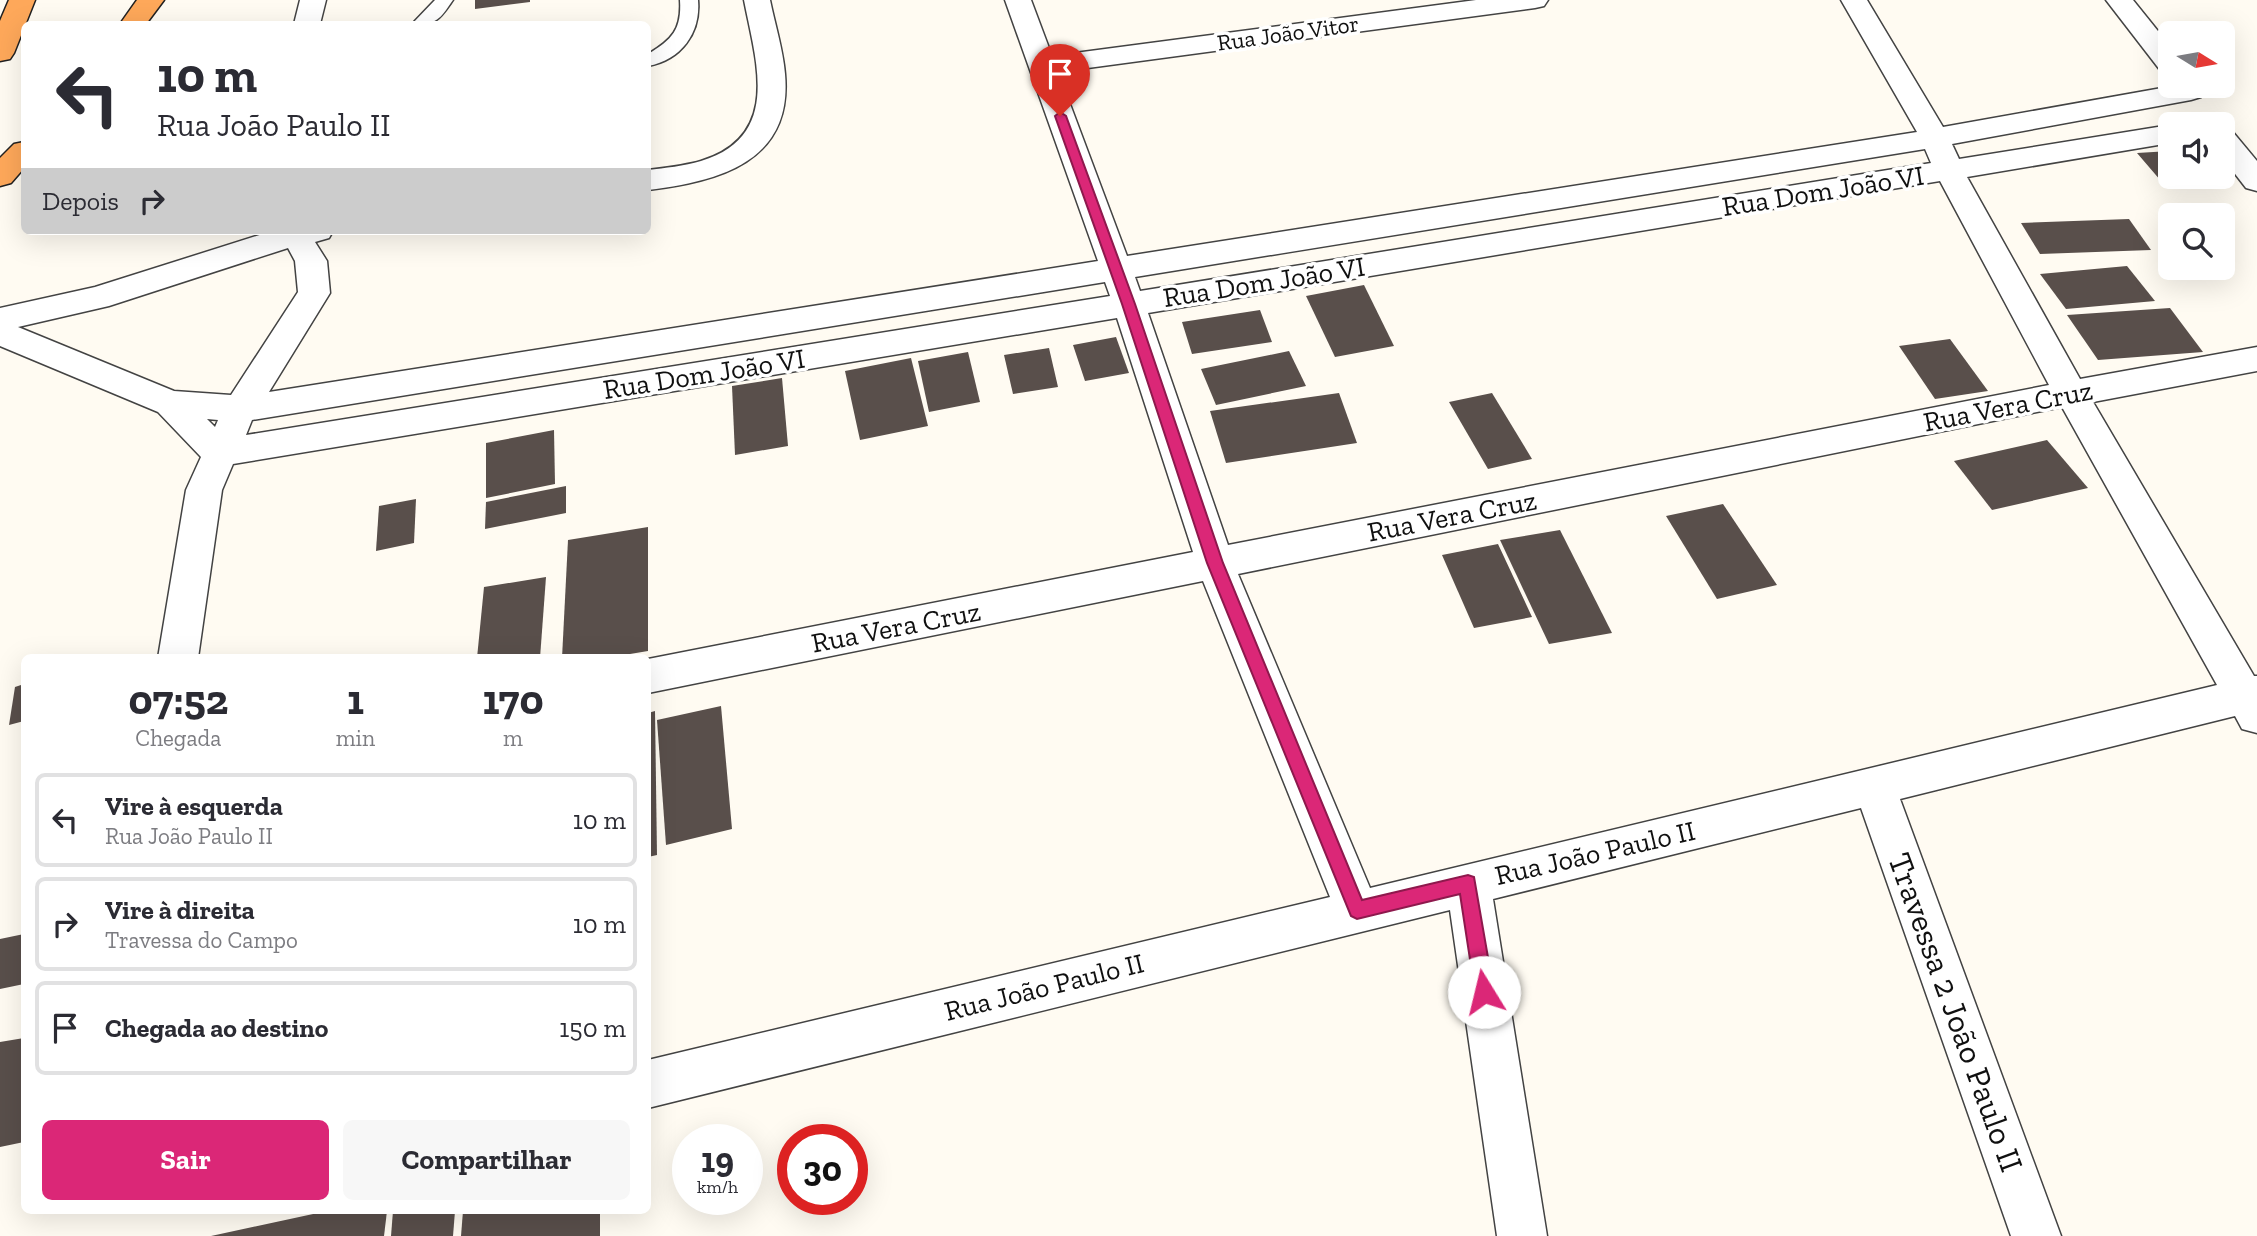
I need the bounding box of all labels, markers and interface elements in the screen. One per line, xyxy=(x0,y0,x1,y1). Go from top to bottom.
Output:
street label: Rua João Vitor xyxy=(1215,9,1361,57)
north arrow xyxy=(2158,21,2235,98)
map controls xyxy=(2158,21,2235,280)
pin xyxy=(1030,44,1090,116)
text: 10 m xyxy=(157,46,257,105)
icon: left xyxy=(42,49,133,140)
icon: arrive xyxy=(1041,55,1079,93)
text: Rua João Paulo II xyxy=(157,106,391,144)
button: sound xyxy=(2158,112,2235,189)
street label: Rua Dom João VI xyxy=(1720,159,1926,223)
icon: right xyxy=(133,182,171,220)
text: Depois xyxy=(42,185,119,217)
button: search xyxy=(2158,203,2235,280)
street label: Rua Dom João VI xyxy=(1161,250,1367,314)
street label: Rua Dom João VI xyxy=(601,342,807,406)
street label: Rua Vera Cruz xyxy=(1921,373,2095,439)
street label: Rua Vera Cruz xyxy=(1365,483,1539,549)
street label: Rua Vera Cruz xyxy=(809,594,983,660)
text: 07:52 xyxy=(128,674,228,725)
text: 1 xyxy=(347,674,364,725)
text: 170 xyxy=(482,674,544,725)
text: Chegada xyxy=(135,724,221,752)
text: min xyxy=(336,724,375,752)
text: m xyxy=(503,724,523,752)
text: Vire à esquerda xyxy=(105,790,283,822)
icon: left xyxy=(46,801,84,839)
text: 10 m xyxy=(573,804,626,836)
street label: Rua João Paulo II xyxy=(1492,814,1698,892)
text: Rua João Paulo II xyxy=(105,822,273,850)
street label: Travessa 2 João Paulo II xyxy=(1880,847,2032,1177)
text: Vire à direita xyxy=(105,894,255,926)
icon: right xyxy=(46,905,84,943)
text: 10 m xyxy=(573,908,626,940)
text: Travessa do Campo xyxy=(105,926,298,954)
street label: Rua João Paulo II xyxy=(941,946,1147,1028)
position arrow xyxy=(1447,955,1521,1029)
icon: arrive xyxy=(46,1009,84,1047)
text: Chegada ao destino xyxy=(105,1012,328,1044)
text: 150 m xyxy=(559,1012,626,1044)
button: Sair xyxy=(42,1120,329,1200)
button: Compartilhar xyxy=(343,1120,630,1200)
speed limit sign: 30 xyxy=(777,1124,868,1215)
text: 19 xyxy=(701,1139,734,1181)
text: km/h xyxy=(697,1176,738,1198)

